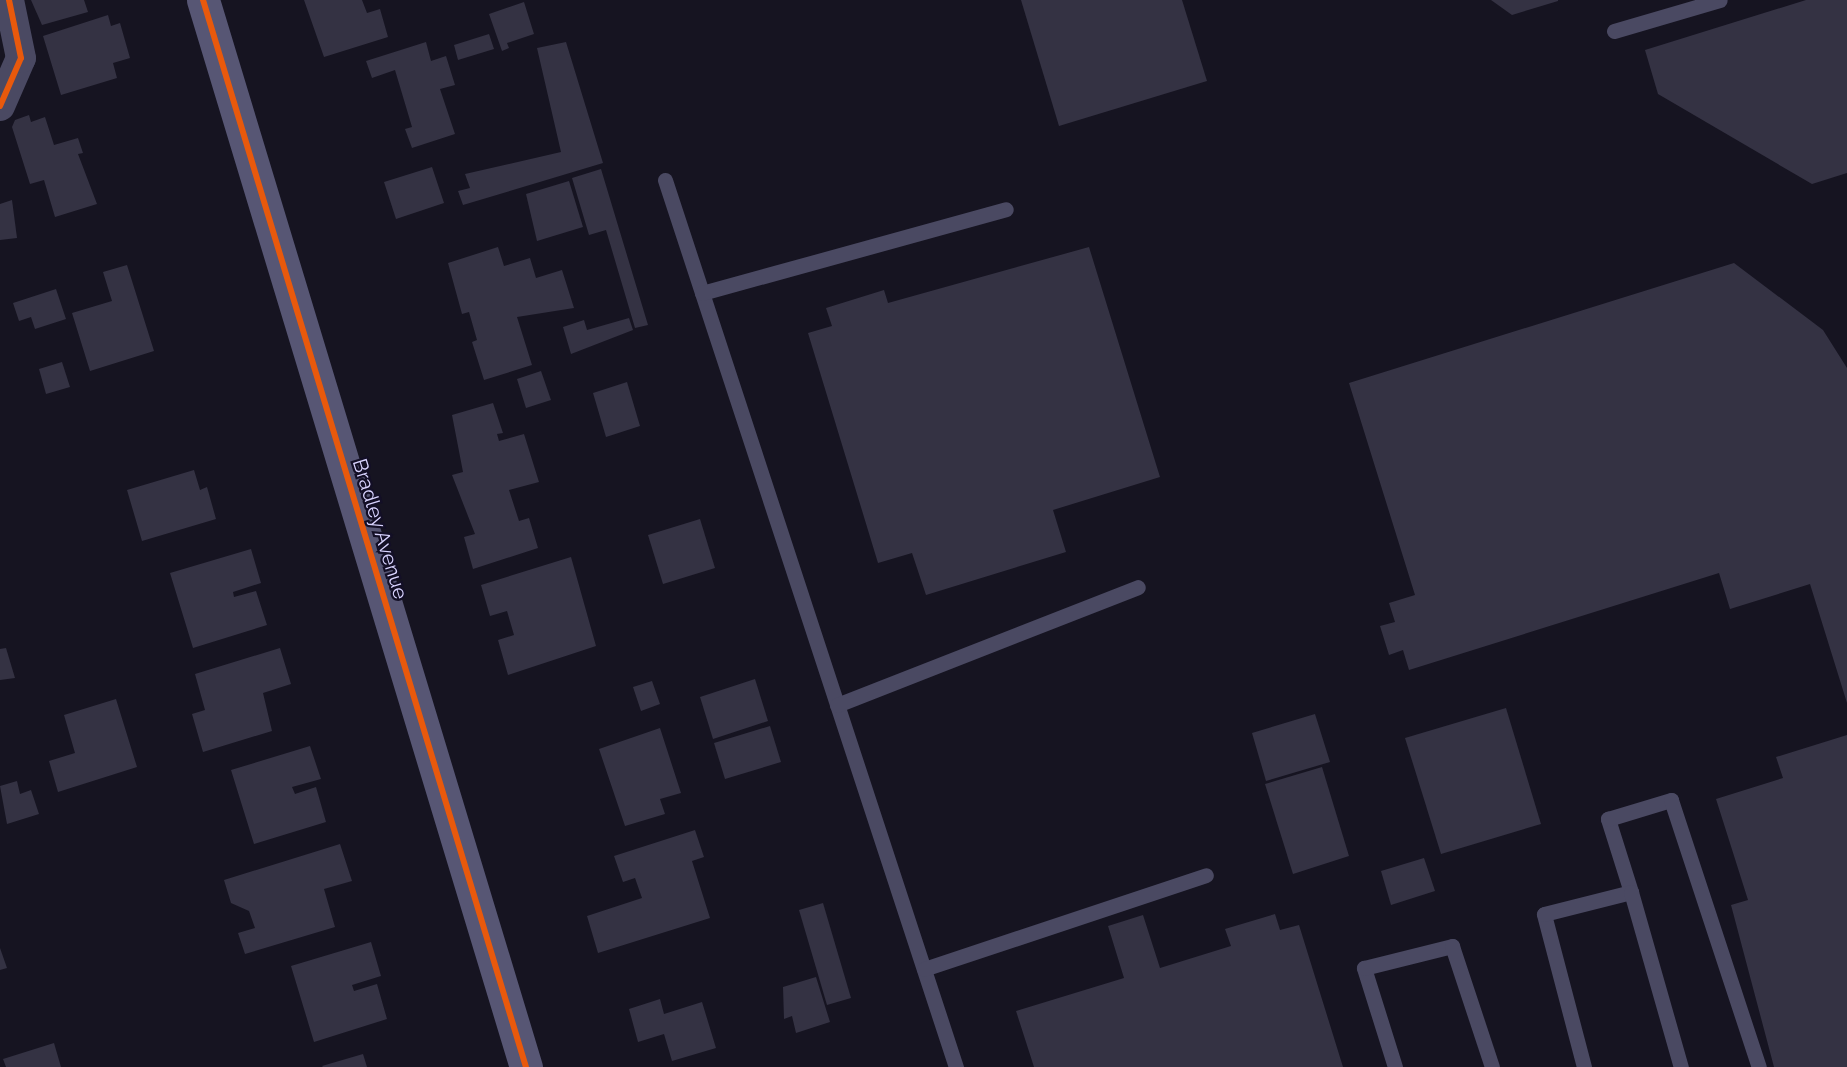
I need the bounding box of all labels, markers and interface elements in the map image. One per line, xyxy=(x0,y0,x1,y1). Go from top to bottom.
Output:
street label: Bradley Avenue xyxy=(347,455,413,603)

